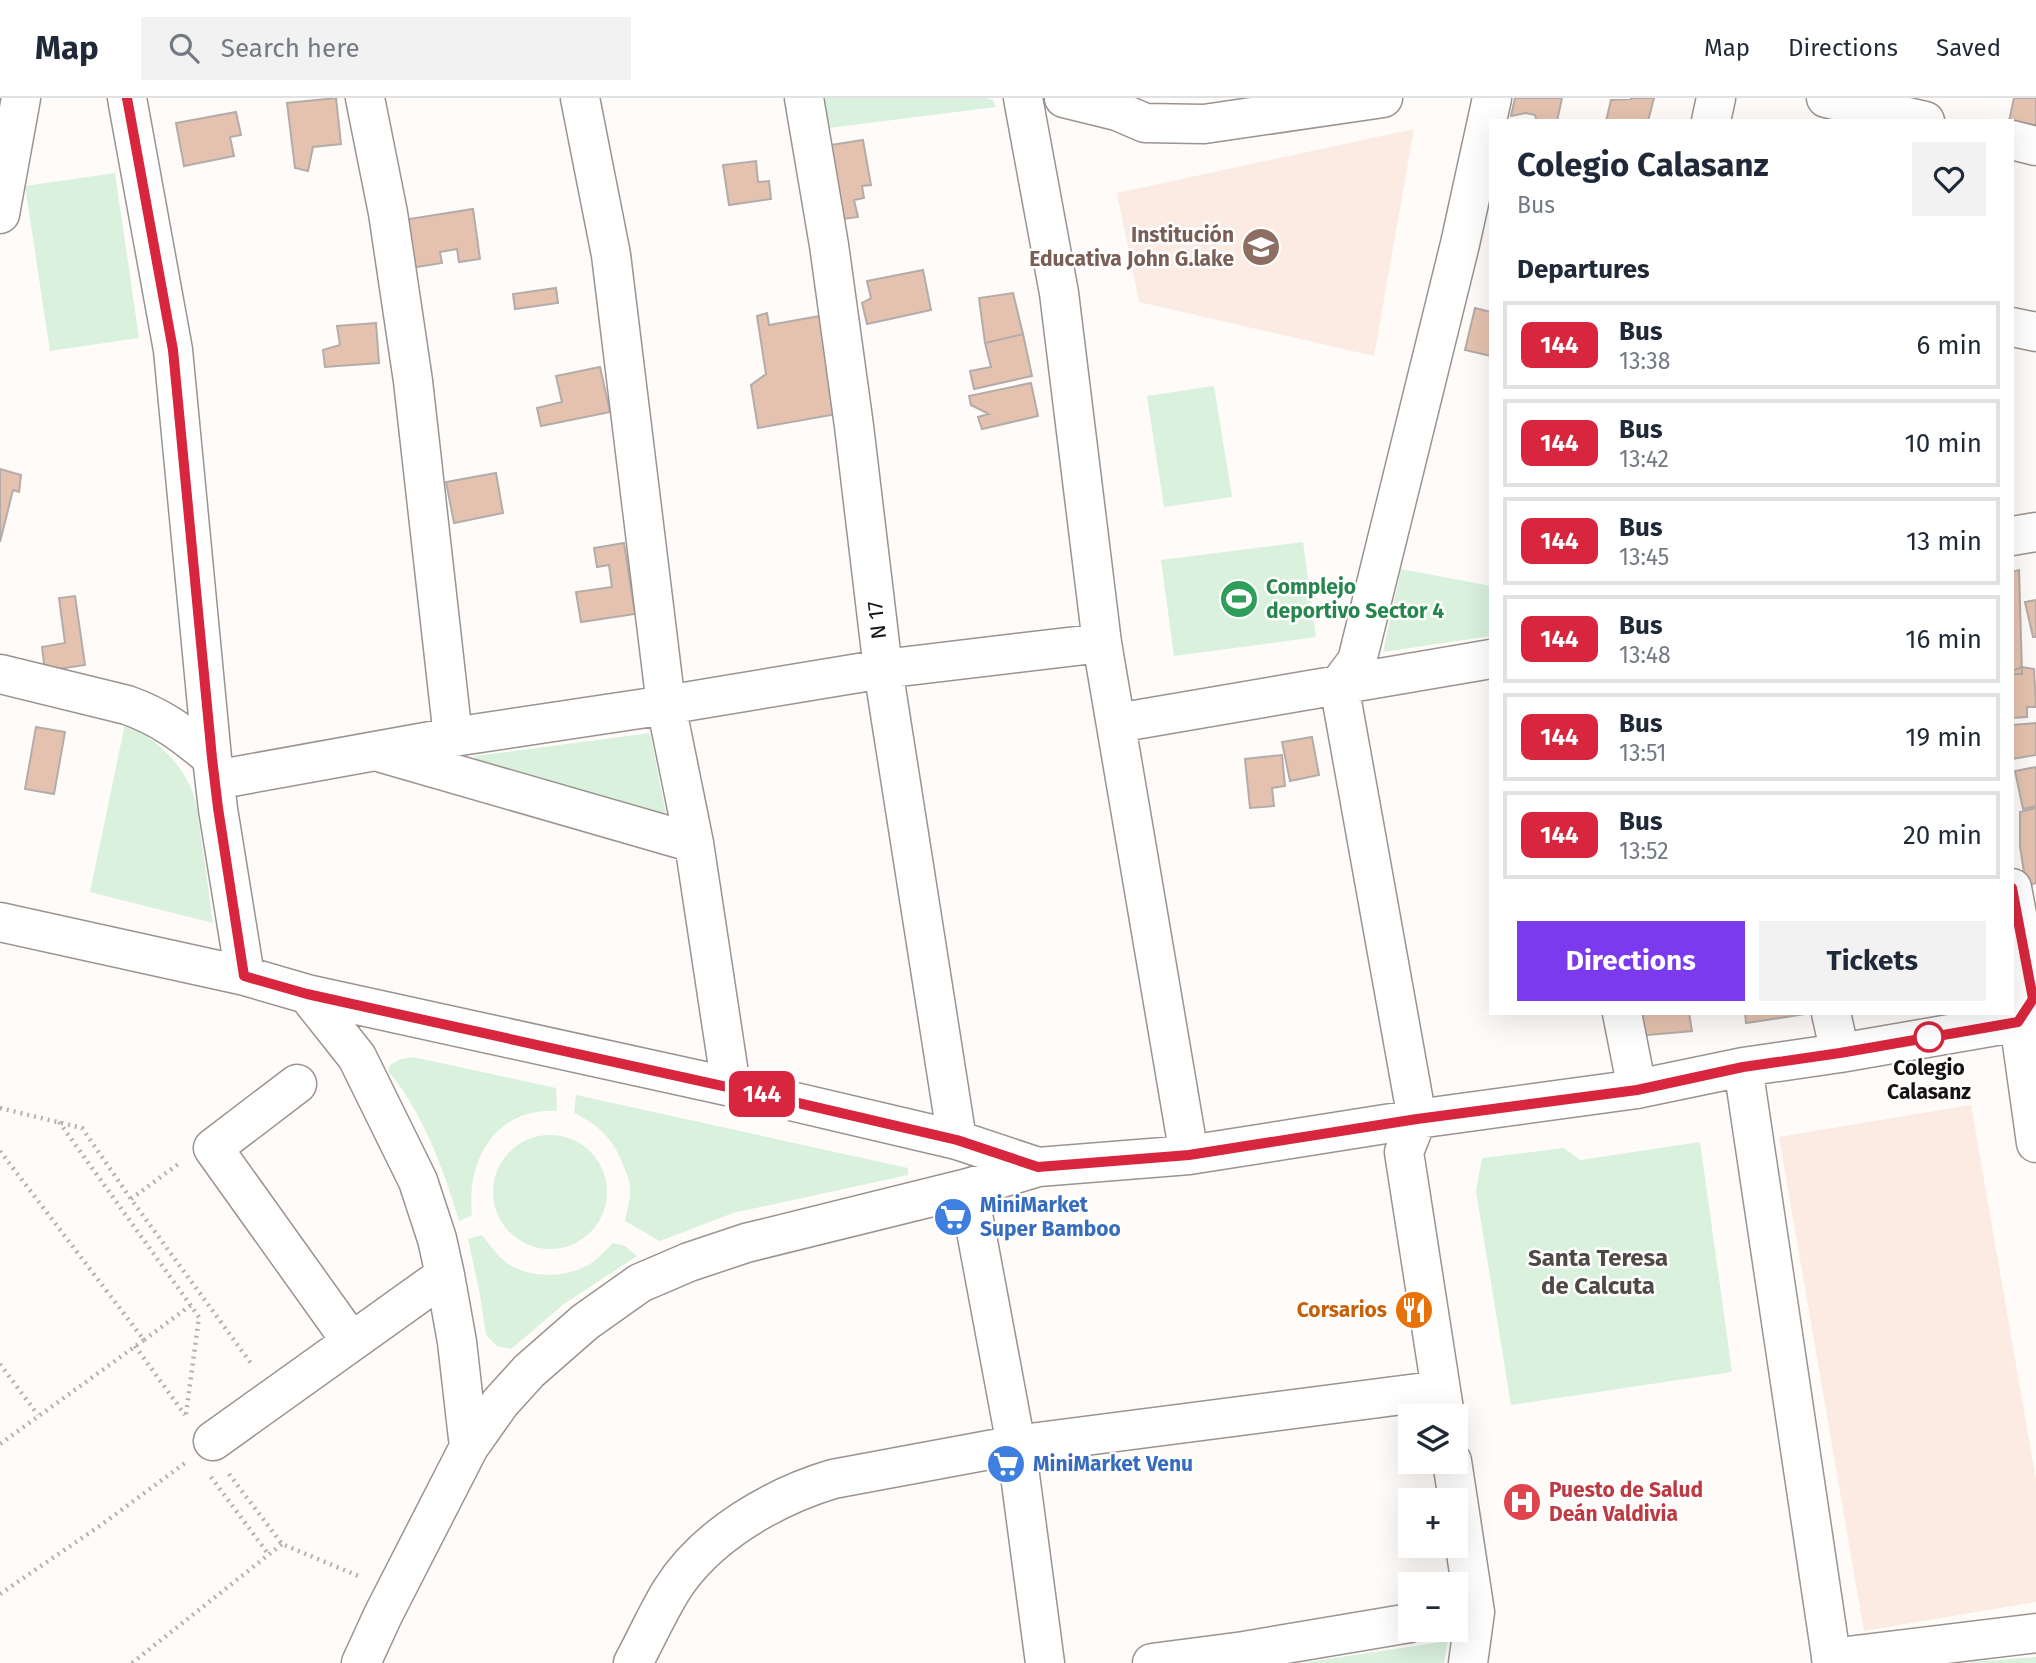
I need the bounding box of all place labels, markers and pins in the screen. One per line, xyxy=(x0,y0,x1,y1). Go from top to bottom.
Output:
place label: Institución Educativa John G.lake xyxy=(1029,222,1234,272)
school or university icon: Institución Educativa John G.lake xyxy=(1240,226,1282,268)
place label: Complejo deportivo Sector 4 xyxy=(1266,574,1444,624)
sports icon: Complejo deportivo Sector 4 xyxy=(1218,578,1260,620)
marker: Colegio Calasanz xyxy=(1914,1022,1944,1052)
place label: Colegio Calasanz xyxy=(1887,1055,1971,1105)
place label: MiniMarket Super Bamboo xyxy=(980,1192,1121,1242)
supermarket icon: MiniMarket Super Bamboo xyxy=(932,1196,974,1238)
restaurant icon: Corsarios xyxy=(1393,1289,1435,1331)
place label: Corsarios xyxy=(1297,1297,1387,1323)
supermarket icon: MiniMarket Venu xyxy=(985,1443,1027,1485)
place label: MiniMarket Venu xyxy=(1033,1451,1193,1477)
place label: Puesto de Salud Deán Valdivia xyxy=(1549,1477,1703,1527)
hospital icon: Puesto de Salud Deán Valdivia xyxy=(1501,1481,1543,1523)

